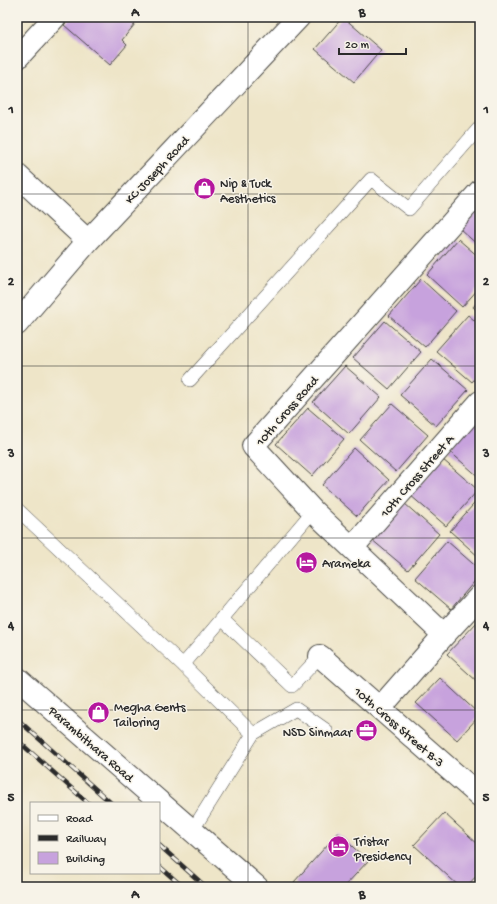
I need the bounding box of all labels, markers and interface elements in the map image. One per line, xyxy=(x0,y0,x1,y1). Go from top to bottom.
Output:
text: A xyxy=(130,6,140,21)
text: B xyxy=(358,6,367,21)
scale bar xyxy=(339,30,406,56)
text: 20 m xyxy=(345,39,370,53)
text: 1 xyxy=(7,103,14,118)
text: 1 xyxy=(482,103,489,118)
street label: KC Joseph Road xyxy=(123,133,194,208)
shop icon: Nip & Tuck Aesthetics xyxy=(191,176,217,202)
place label: Nip & Tuck Aesthetics xyxy=(220,177,277,207)
text: 2 xyxy=(8,275,15,290)
text: 2 xyxy=(483,275,490,290)
street label: 10th Cross Road xyxy=(253,373,323,450)
street label: 10th Cross Street A xyxy=(377,431,459,522)
text: 3 xyxy=(7,447,15,462)
text: 3 xyxy=(482,447,490,462)
hotel icon: Arameka xyxy=(293,549,319,575)
place label: Arameka xyxy=(322,557,371,572)
text: 4 xyxy=(7,619,15,634)
text: 4 xyxy=(482,619,490,634)
street label: 10th Cross Street B-3 xyxy=(350,684,447,771)
shop icon: Megha Gents Tailoring xyxy=(85,700,111,726)
place label: Megha Gents Tailoring xyxy=(113,701,187,731)
street label: Parambithara Road xyxy=(44,703,137,787)
office icon: NSD Sinmaar xyxy=(354,718,380,744)
place label: NSD Sinmaar xyxy=(283,726,353,741)
text: 5 xyxy=(8,791,15,806)
text: 5 xyxy=(483,791,490,806)
legend xyxy=(30,802,160,874)
text: Road xyxy=(66,813,93,827)
text: Railway xyxy=(66,833,106,847)
hotel icon: Tristar Presidency xyxy=(326,834,352,860)
place label: Tristar Presidency xyxy=(353,835,412,865)
text: Building xyxy=(65,853,105,867)
text: A xyxy=(130,888,140,903)
text: B xyxy=(358,888,367,903)

